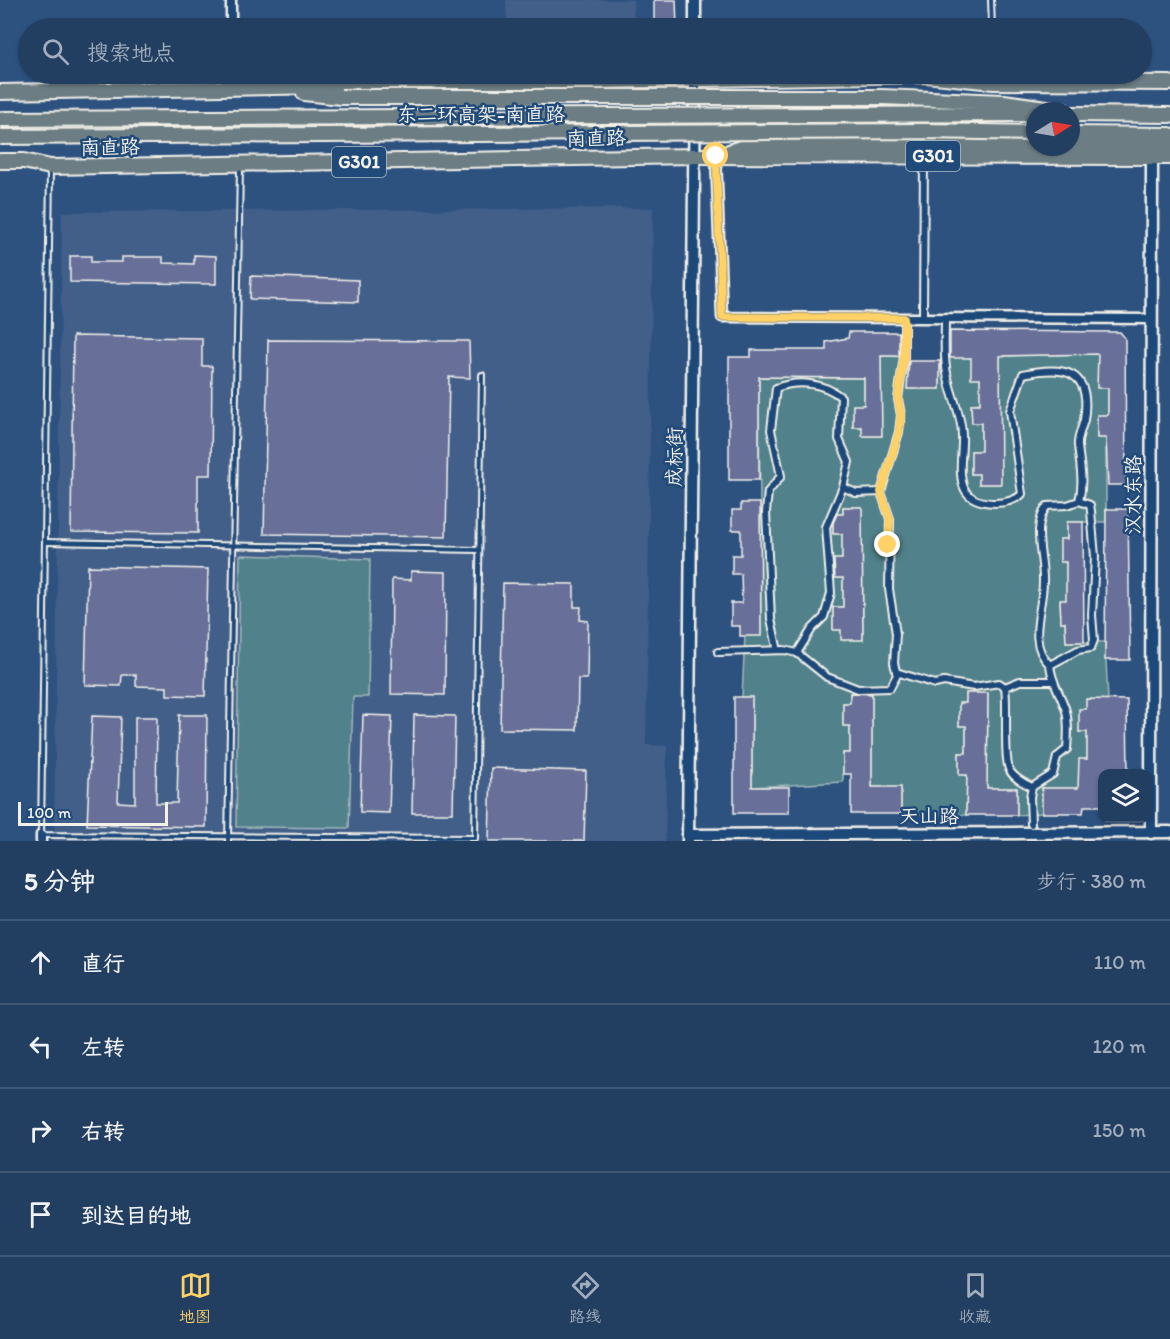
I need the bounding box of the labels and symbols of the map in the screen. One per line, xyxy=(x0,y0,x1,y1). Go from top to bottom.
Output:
street label: 东二环高架-南直路 xyxy=(397,102,566,126)
north arrow xyxy=(1026,102,1080,156)
street label: 南直路 xyxy=(566,125,627,151)
street label: 南直路 xyxy=(80,134,141,160)
road number: G301 xyxy=(906,141,960,171)
route start xyxy=(702,142,728,168)
road number: G301 xyxy=(332,147,386,177)
street label: 成标街 xyxy=(661,427,687,487)
street label: 汉水东路 xyxy=(1121,454,1145,535)
route end xyxy=(874,531,900,557)
scale bar xyxy=(18,799,168,826)
street label: 天山路 xyxy=(899,804,960,828)

